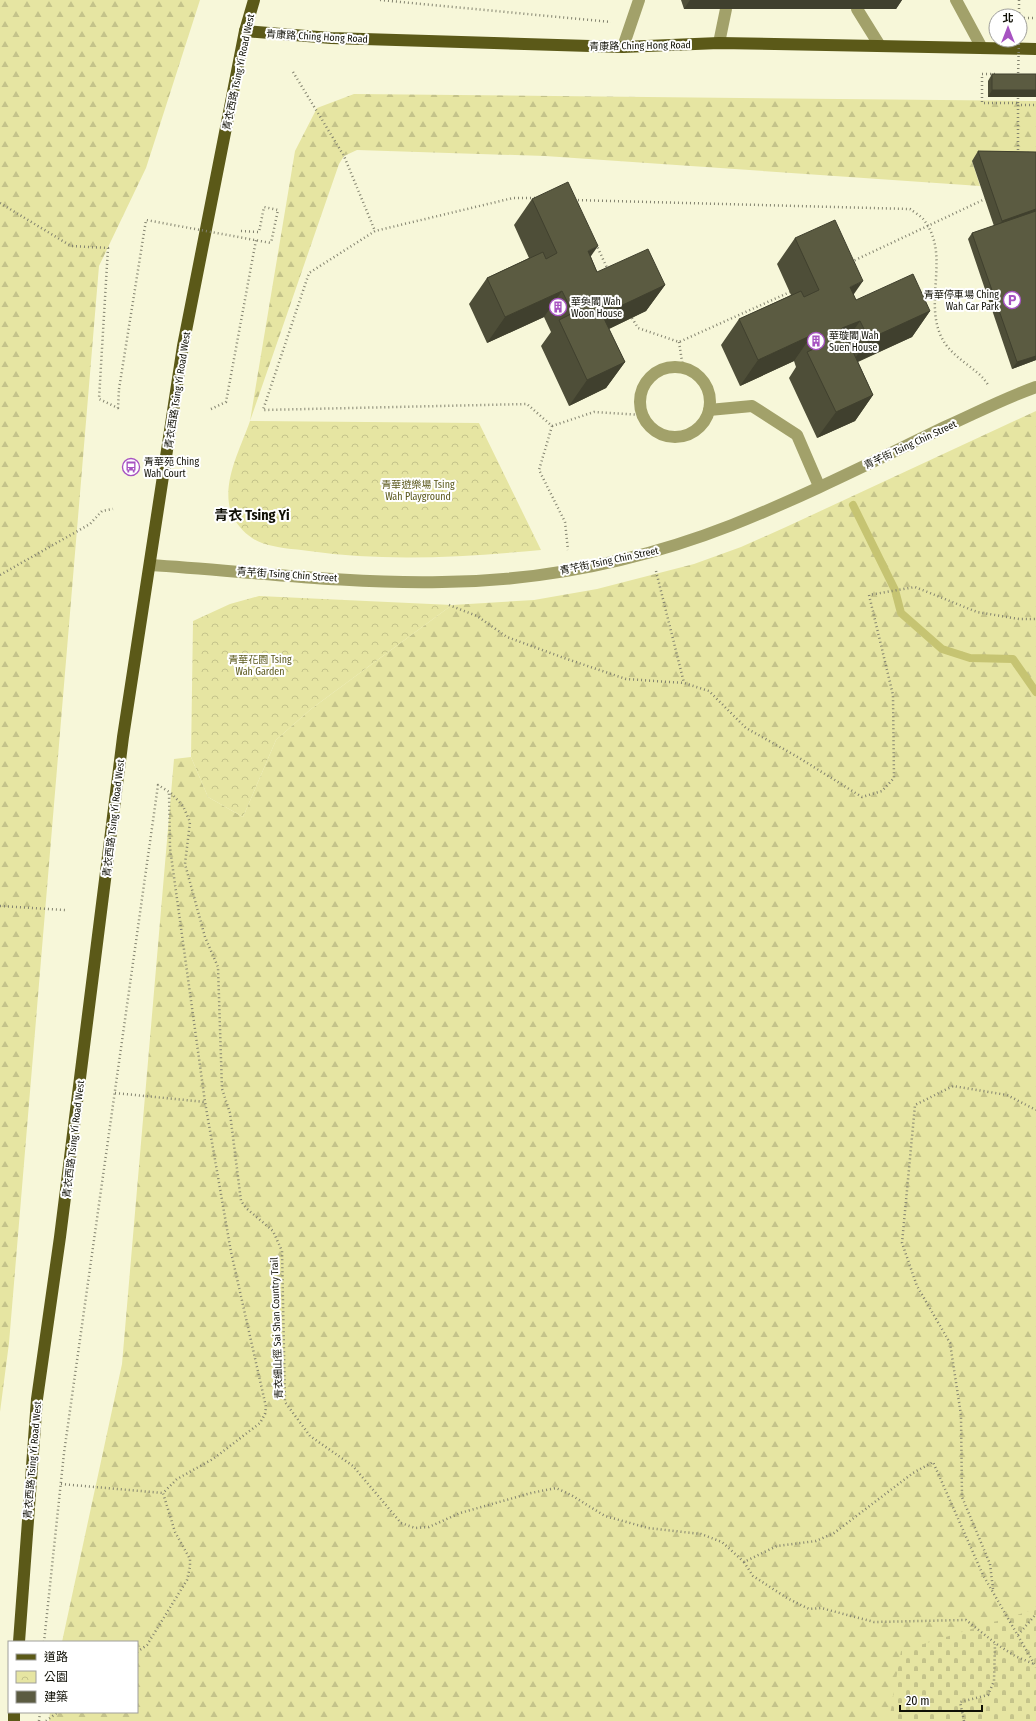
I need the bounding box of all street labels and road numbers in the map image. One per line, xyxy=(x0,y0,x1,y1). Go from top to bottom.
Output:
street label: 青衣西路 Tsing Yi Road West xyxy=(221,12,257,131)
street label: 青康路 Ching Hong Road xyxy=(266,28,368,46)
street label: 青康路 Ching Hong Road xyxy=(589,39,691,53)
street label: 青衣西路 Tsing Yi Road West xyxy=(163,330,193,450)
street label: 青芊街 Tsing Chin Street xyxy=(862,418,959,472)
street label: 青芊街 Tsing Chin Street xyxy=(559,545,660,577)
street label: 青芊街 Tsing Chin Street xyxy=(236,566,338,585)
street label: 青衣西路 Tsing Yi Road West xyxy=(101,758,127,878)
street label: 青衣西路 Tsing Yi Road West xyxy=(61,1079,87,1199)
street label: 青衣細山徑 Sai Shan Country Trail xyxy=(269,1257,285,1399)
street label: 青衣西路 Tsing Yi Road West xyxy=(22,1400,44,1520)

